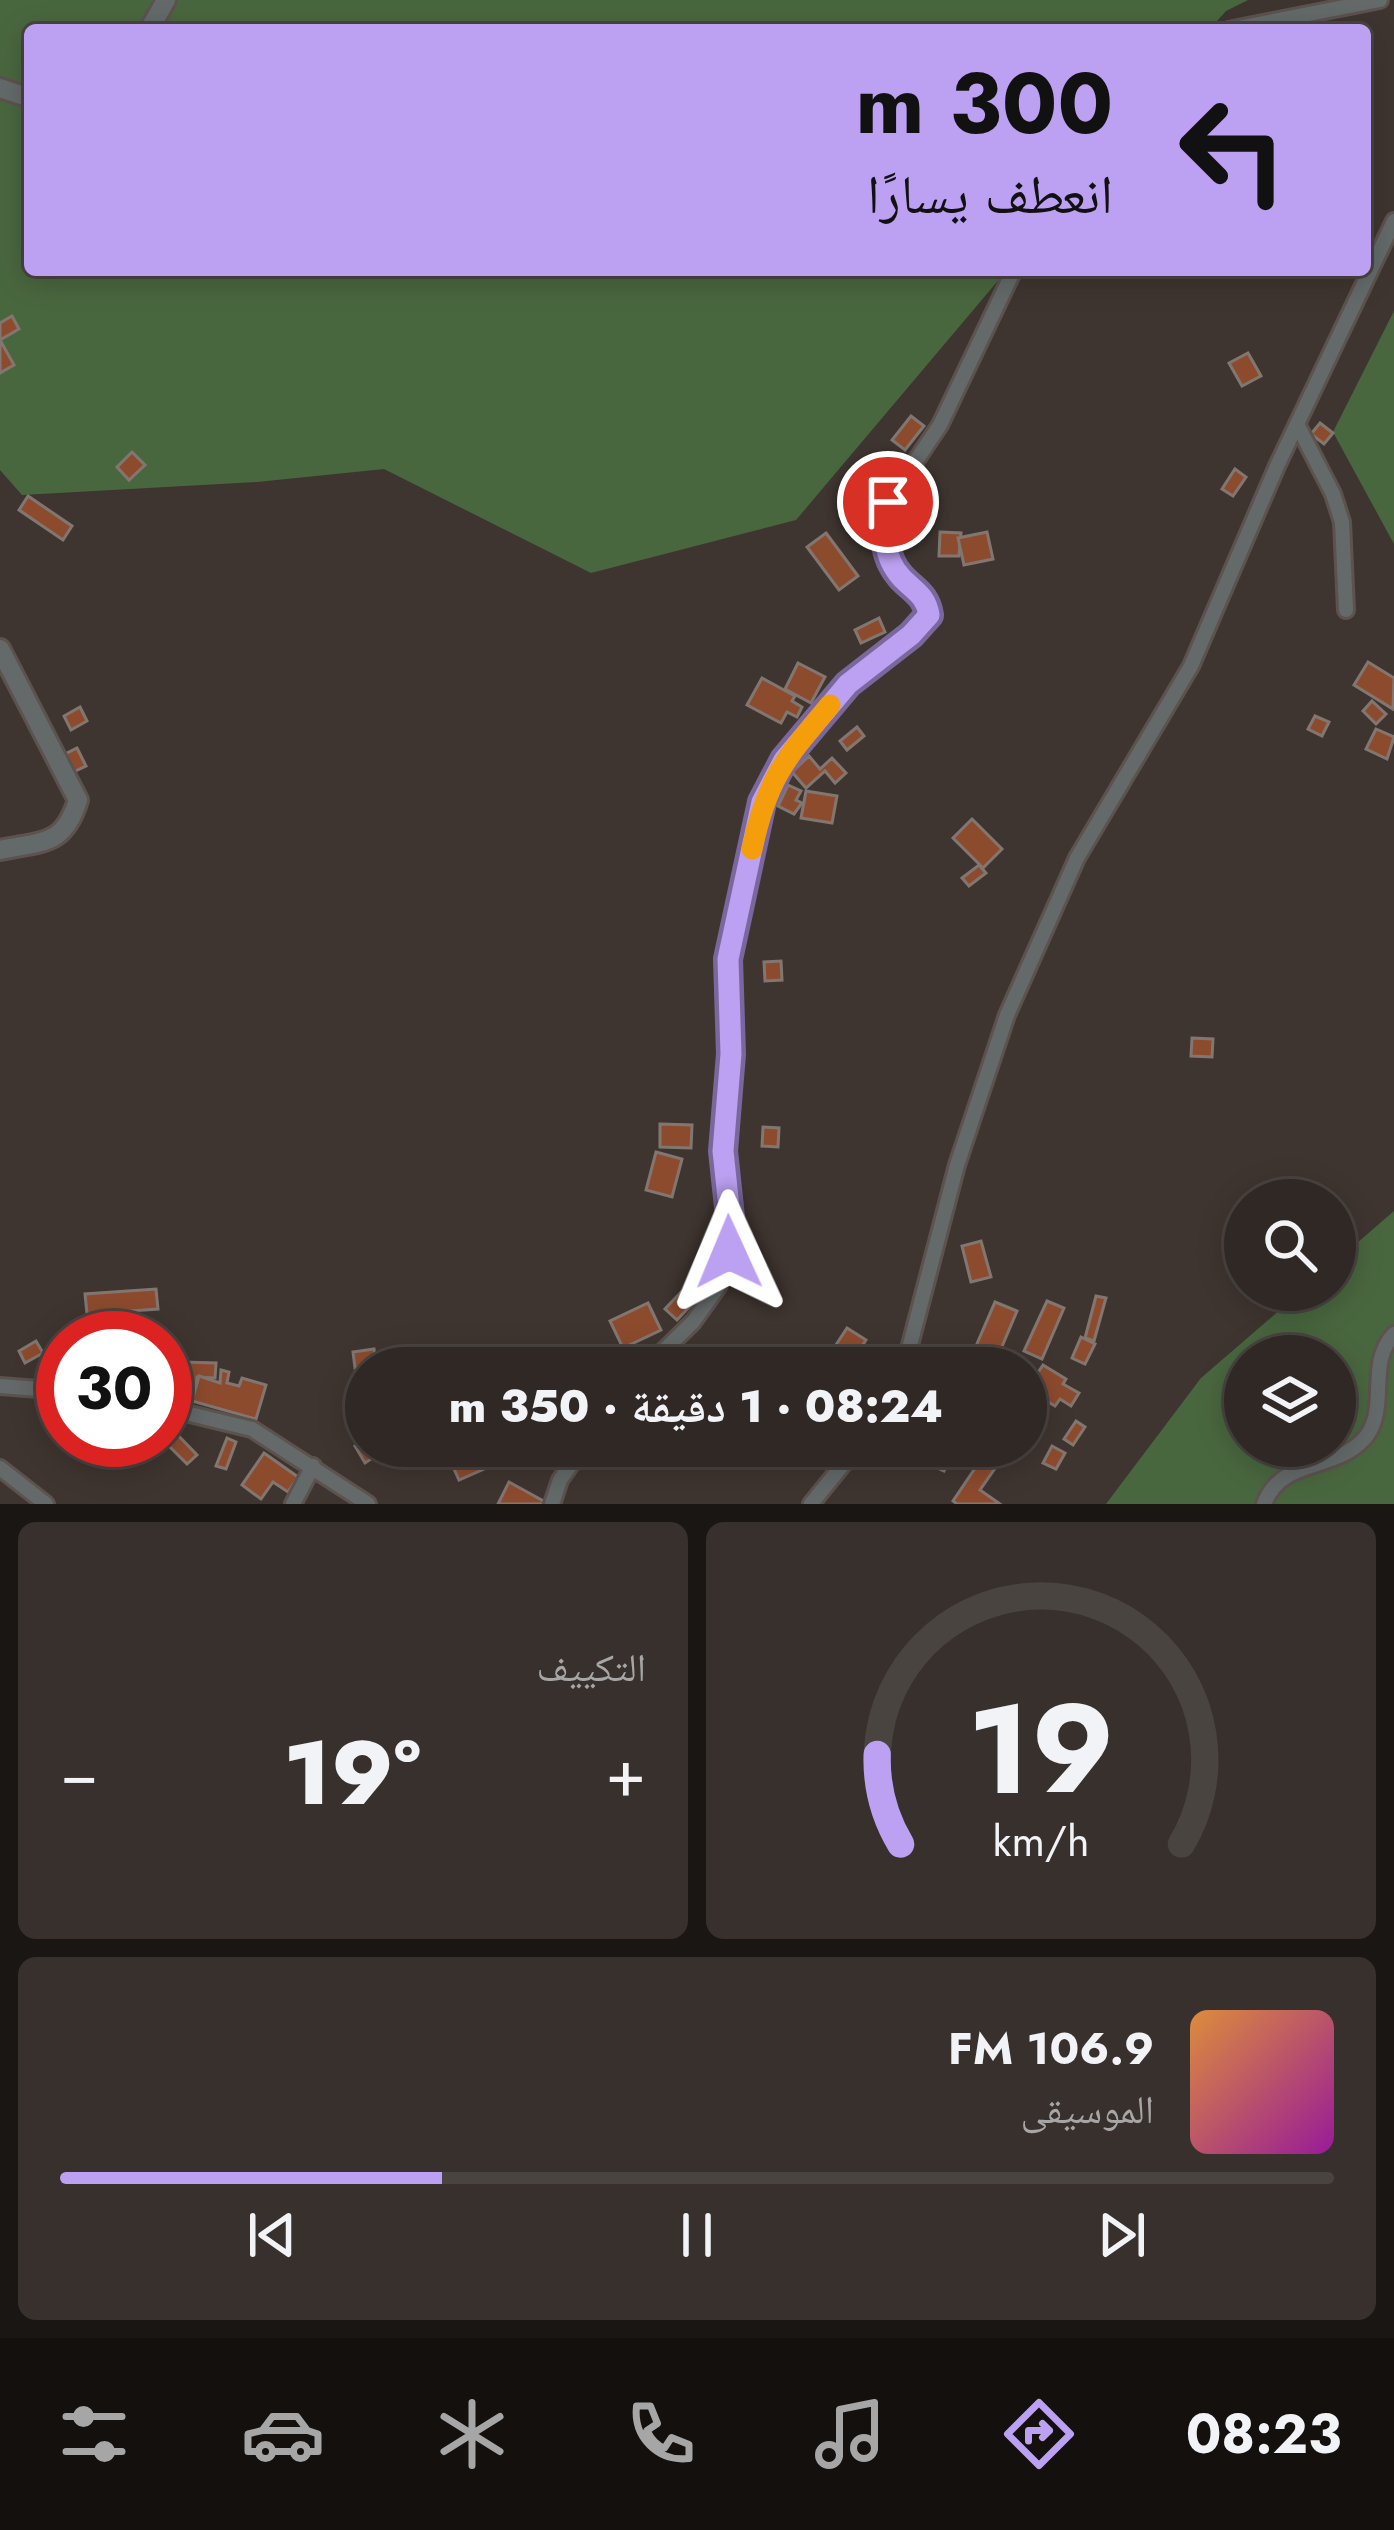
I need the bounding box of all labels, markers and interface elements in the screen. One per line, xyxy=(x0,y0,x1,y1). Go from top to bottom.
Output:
text: 300 m xyxy=(856,43,1113,165)
icon: left xyxy=(1155,72,1311,228)
text: انعطف يسارًا xyxy=(867,155,1113,233)
pin xyxy=(837,451,939,553)
icon: arrive xyxy=(855,469,921,535)
map controls xyxy=(1224,1179,1356,1467)
button: search xyxy=(1224,1179,1356,1311)
position arrow xyxy=(666,1189,792,1315)
speed limit sign: 30 xyxy=(36,1311,192,1467)
button: layers xyxy=(1224,1335,1356,1467)
text: 08:24 · 1 دقيقة · 350 m xyxy=(449,1374,943,1439)
text: التكييف xyxy=(537,1639,646,1696)
text: 19 xyxy=(967,1659,1115,1840)
text: 19° xyxy=(284,1708,421,1838)
text: − xyxy=(60,1725,99,1821)
text: + xyxy=(605,1725,646,1821)
text: km/h xyxy=(993,1809,1089,1871)
text: 106.9 FM xyxy=(948,2016,1154,2081)
text: الموسيقى xyxy=(1021,2081,1154,2138)
icon: previous xyxy=(239,2202,305,2268)
icon: pause xyxy=(664,2202,730,2268)
icon: next xyxy=(1089,2202,1155,2268)
icon: filters xyxy=(52,2392,136,2476)
icon: car xyxy=(241,2392,325,2476)
icon: climate xyxy=(430,2392,514,2476)
icon: phone xyxy=(619,2392,703,2476)
icon: music xyxy=(808,2392,892,2476)
icon: directions xyxy=(997,2392,1081,2476)
text: 08:23 xyxy=(1186,2395,1342,2473)

